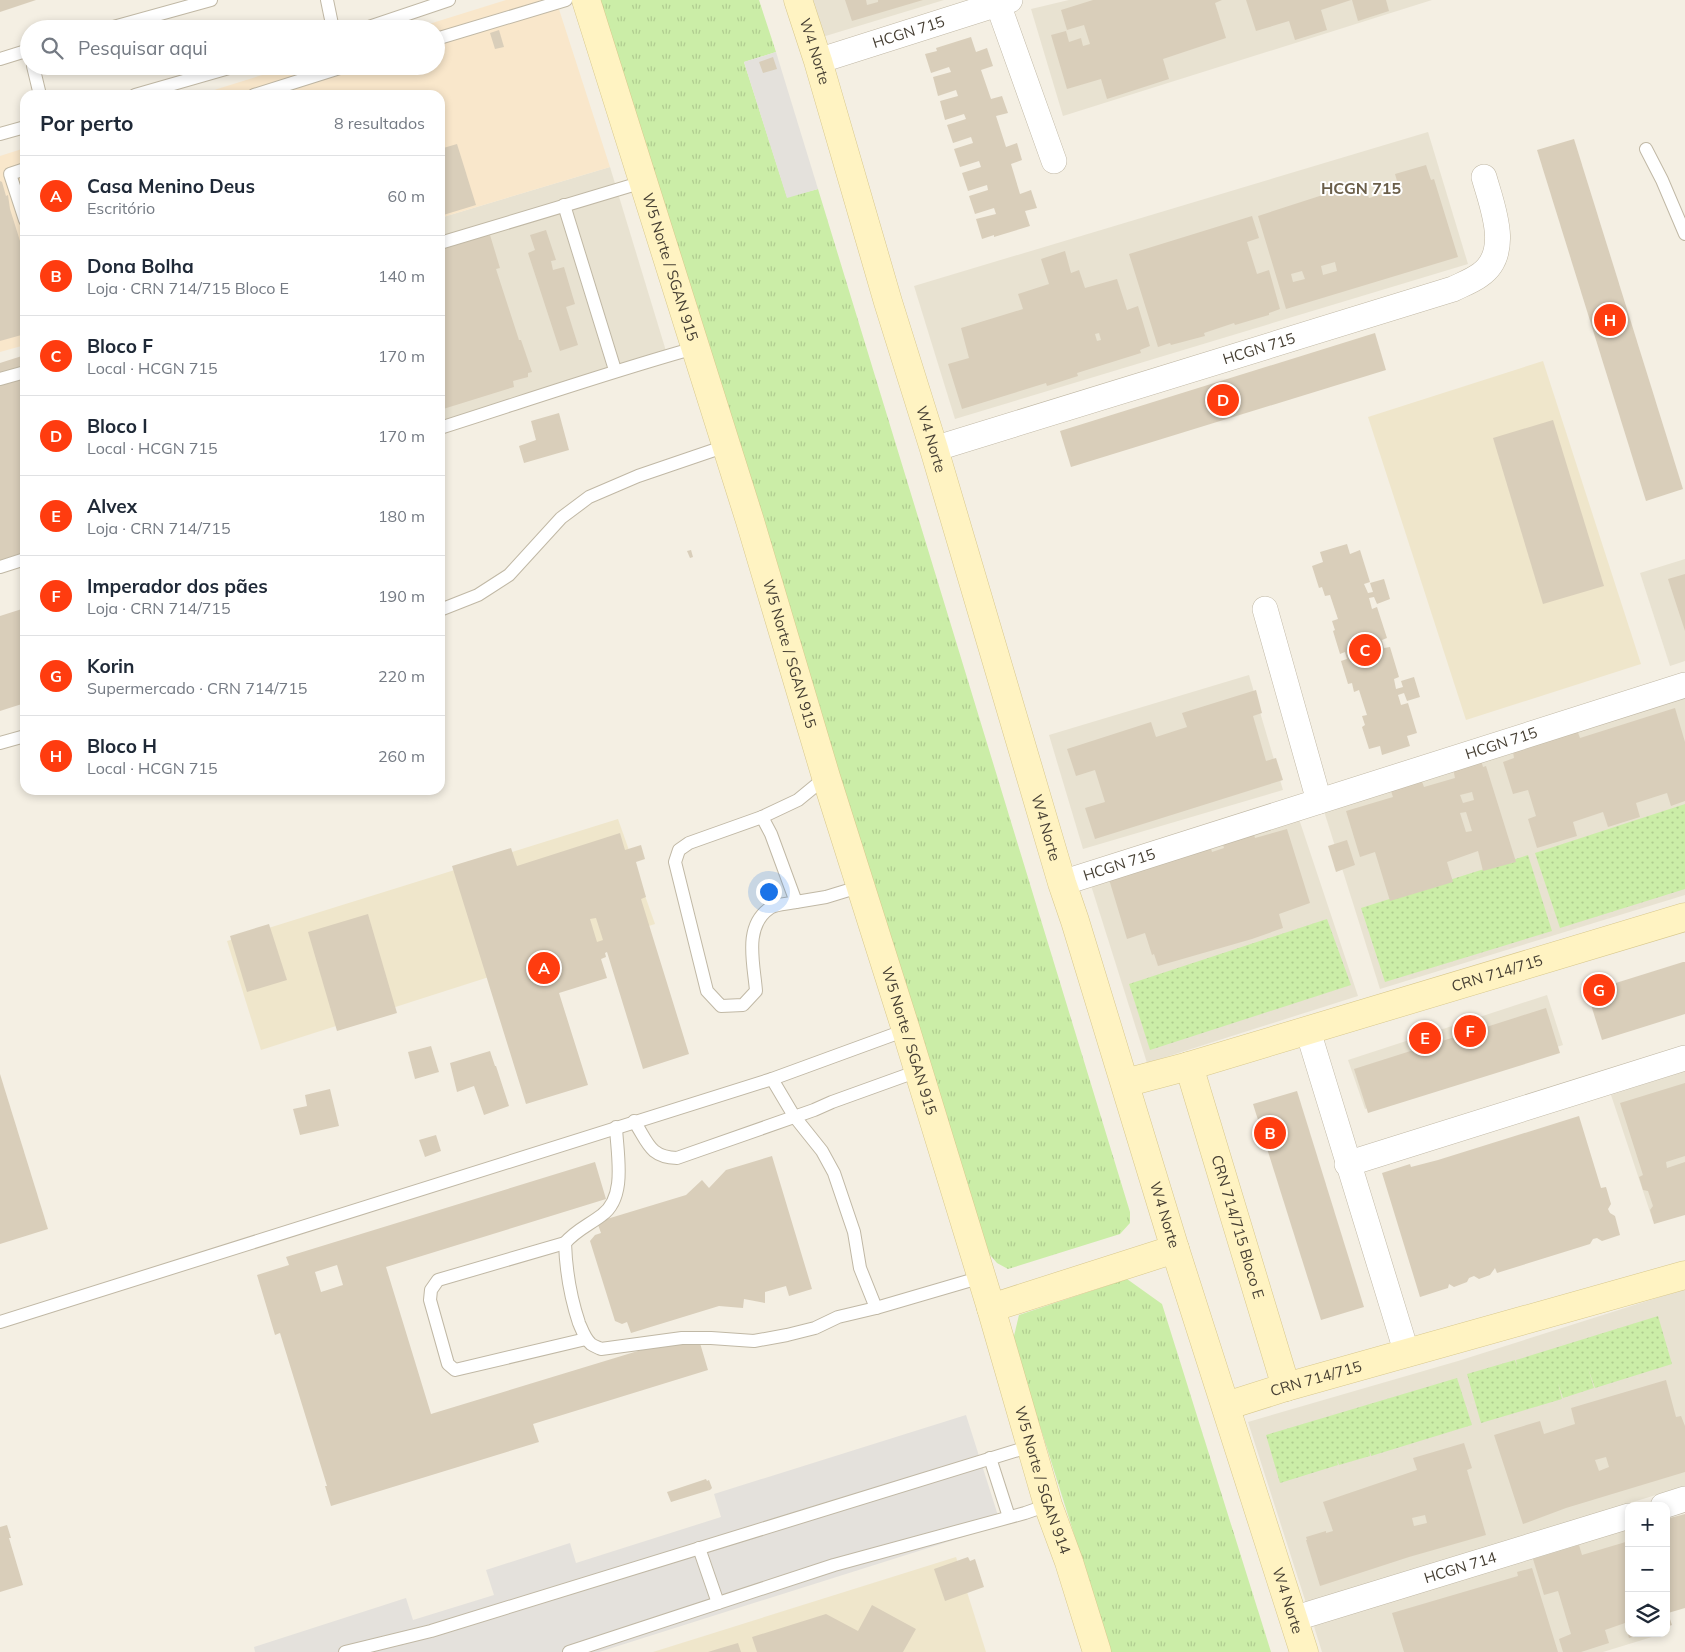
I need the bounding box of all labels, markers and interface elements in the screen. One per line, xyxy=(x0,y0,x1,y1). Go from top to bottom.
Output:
street label: HCGN 715 xyxy=(870,11,947,52)
street label: W4 Norte xyxy=(796,16,834,87)
search box xyxy=(20,20,445,75)
icon: search xyxy=(38,34,66,62)
text: Pesquisar aqui xyxy=(78,36,208,60)
text: Por perto xyxy=(40,110,134,136)
text: 8 resultados xyxy=(334,113,425,133)
text: Casa Menino Deus xyxy=(87,174,255,198)
district label: HCGN 715 xyxy=(1321,178,1401,198)
text: A xyxy=(50,186,62,206)
text: 60 m xyxy=(388,186,425,206)
street label: W5 Norte / SGAN 915 xyxy=(638,190,703,343)
text: Escritório xyxy=(87,198,155,218)
text: Dona Bolha xyxy=(87,254,194,278)
text: B xyxy=(50,266,62,286)
text: 140 m xyxy=(378,266,425,286)
text: Loja · CRN 714/715 Bloco E xyxy=(87,278,289,298)
pin: H xyxy=(1594,301,1626,339)
street label: HCGN 715 xyxy=(1220,328,1297,368)
text: Bloco F xyxy=(87,334,153,358)
text: C xyxy=(51,346,61,366)
text: 170 m xyxy=(378,346,425,366)
text: Local · HCGN 715 xyxy=(87,358,218,378)
pin: D xyxy=(1207,381,1239,419)
street label: W4 Norte xyxy=(912,404,950,475)
text: Bloco I xyxy=(87,414,148,438)
text: D xyxy=(50,426,62,446)
text: 170 m xyxy=(378,426,425,446)
text: Local · HCGN 715 xyxy=(87,438,218,458)
text: Alvex xyxy=(87,494,137,518)
text: E xyxy=(51,506,61,526)
text: 180 m xyxy=(378,506,425,526)
text: Loja · CRN 714/715 xyxy=(87,518,231,538)
text: Imperador dos pães xyxy=(87,574,268,598)
street label: W5 Norte / SGAN 915 xyxy=(759,577,821,731)
text: F xyxy=(51,586,61,606)
text: 190 m xyxy=(378,586,425,606)
text: Loja · CRN 714/715 xyxy=(87,598,231,618)
pin: C xyxy=(1349,631,1381,669)
text: Korin xyxy=(87,654,135,678)
text: G xyxy=(50,666,62,686)
text: 220 m xyxy=(378,666,425,686)
text: Supermercado · CRN 714/715 xyxy=(87,678,307,698)
street label: HCGN 715 xyxy=(1463,723,1540,763)
text: Bloco H xyxy=(87,734,157,758)
text: H xyxy=(50,746,62,766)
text: 260 m xyxy=(378,746,425,766)
text: Local · HCGN 715 xyxy=(87,758,218,778)
street label: W4 Norte xyxy=(1027,792,1065,863)
street label: HCGN 715 xyxy=(1081,844,1157,885)
your location xyxy=(756,879,782,905)
pin: A xyxy=(528,949,560,987)
street label: CRN 714/715 xyxy=(1449,950,1545,996)
street label: W5 Norte / SGAN 915 xyxy=(878,964,941,1117)
pin: G xyxy=(1583,971,1615,1009)
pin: F xyxy=(1454,1012,1486,1050)
pin: E xyxy=(1409,1019,1441,1057)
pin: B xyxy=(1254,1114,1286,1152)
street label: CRN 714/715 Bloco E xyxy=(1207,1153,1269,1301)
street label: W4 Norte xyxy=(1146,1179,1184,1250)
street label: CRN 714/715 xyxy=(1268,1356,1364,1400)
street label: W5 Norte / SGAN 914 xyxy=(1011,1404,1075,1557)
map controls xyxy=(1625,1502,1670,1637)
button: + xyxy=(1625,1502,1670,1547)
street label: HCGN 714 xyxy=(1422,1547,1499,1587)
button: − xyxy=(1625,1547,1670,1592)
street label: W4 Norte xyxy=(1269,1565,1308,1636)
button: layers xyxy=(1625,1592,1670,1637)

